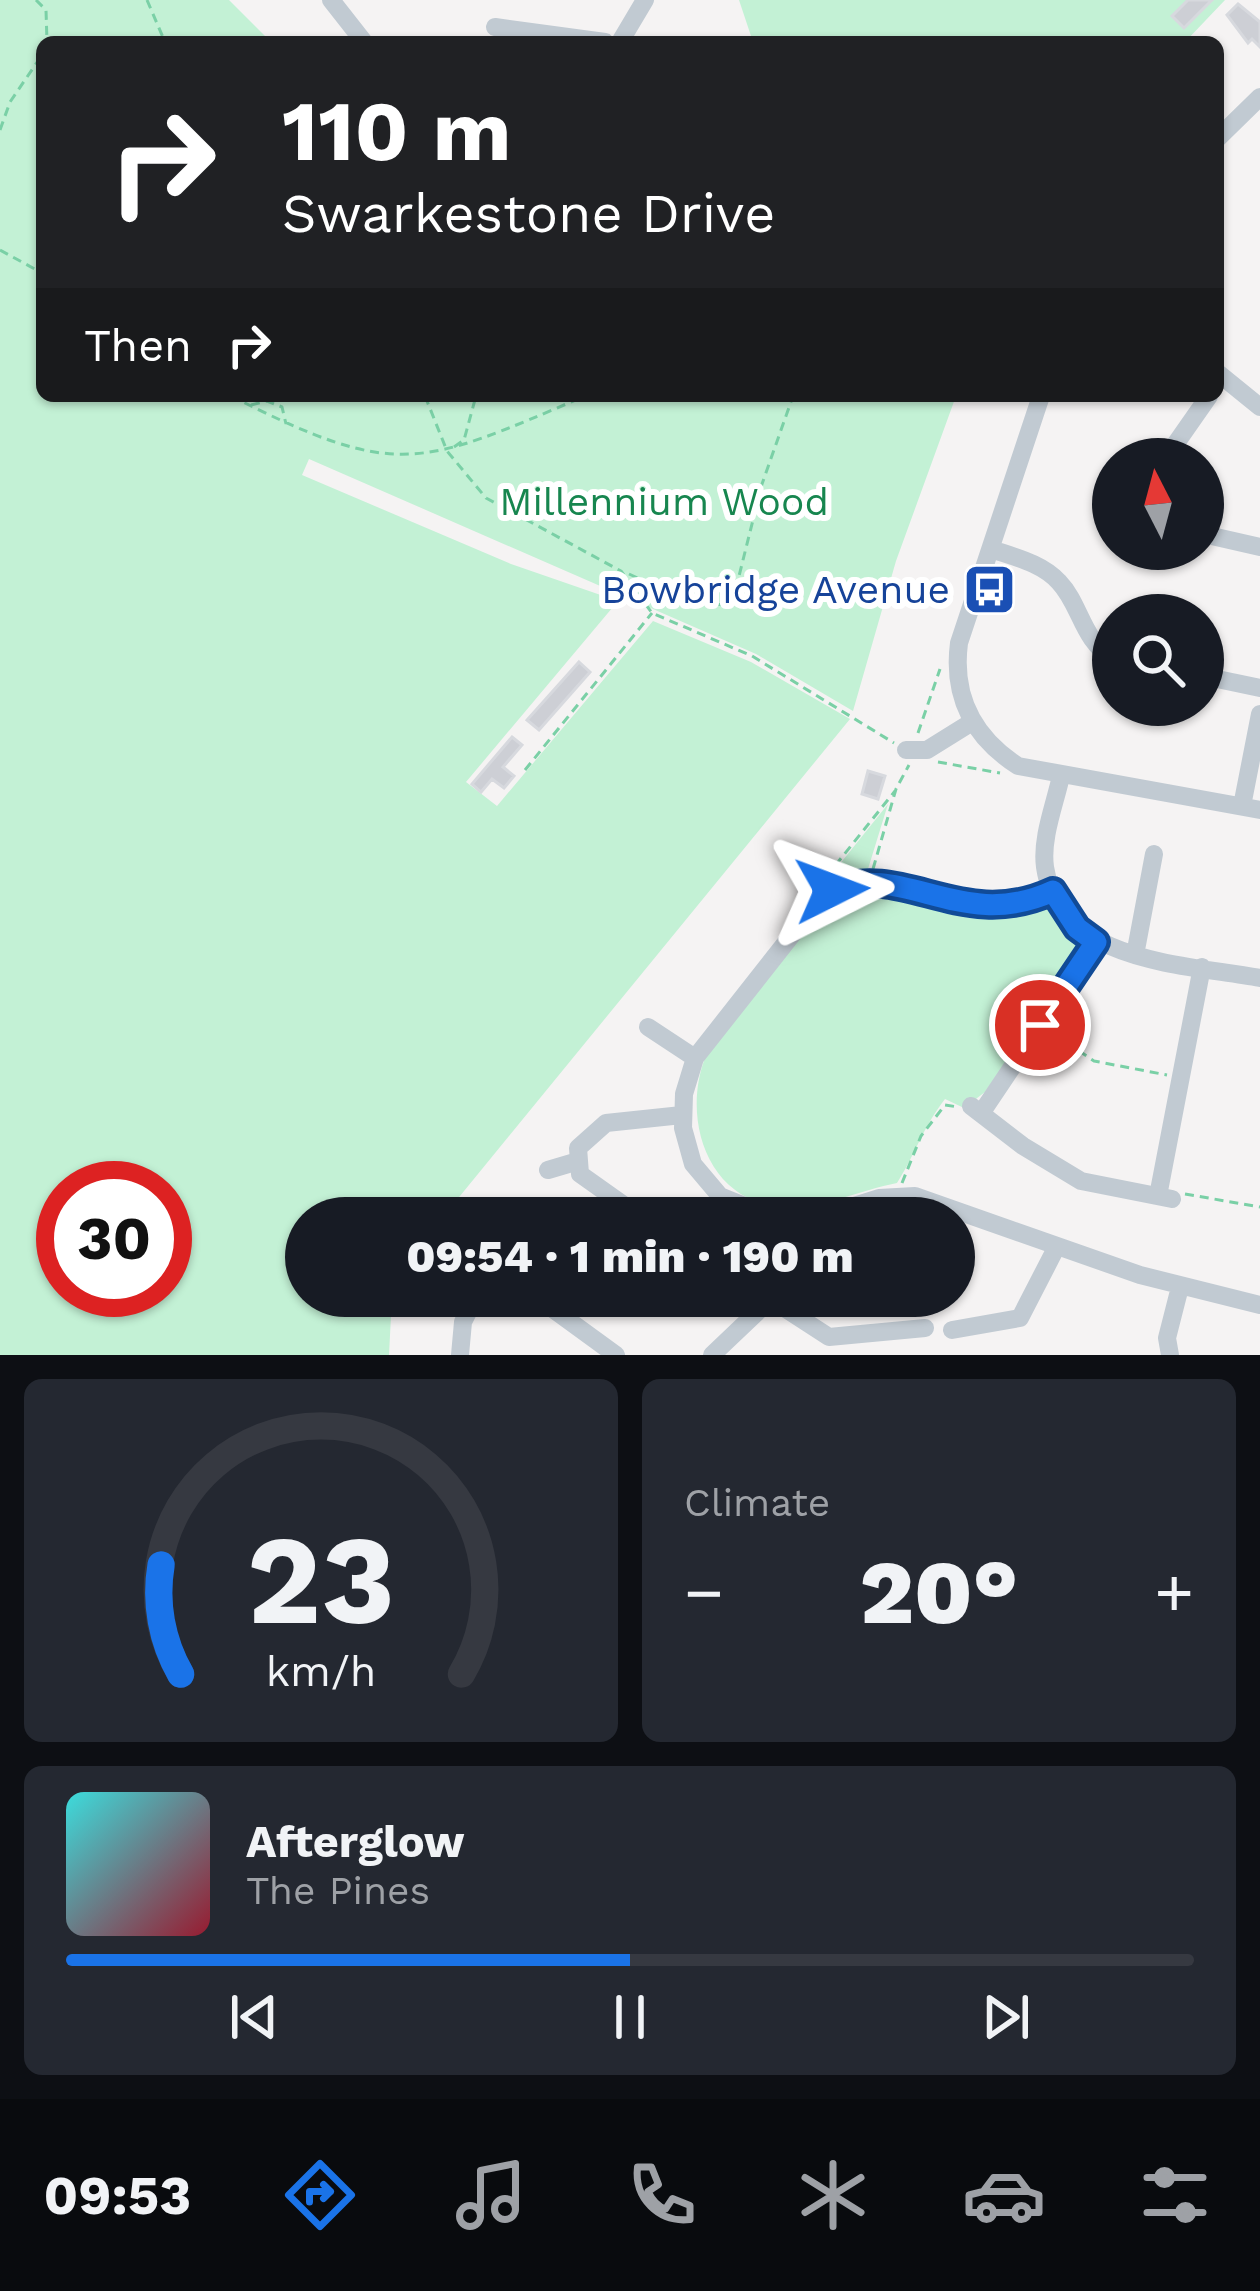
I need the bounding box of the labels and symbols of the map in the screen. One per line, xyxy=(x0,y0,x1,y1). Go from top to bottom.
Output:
north arrow xyxy=(1092,438,1224,570)
park label: Millennium Wood xyxy=(499,479,829,524)
bus stop icon: Bowbridge Avenue xyxy=(961,561,1017,617)
place label: Bowbridge Avenue xyxy=(601,567,950,612)
position arrow xyxy=(769,827,895,953)
pin xyxy=(989,974,1091,1076)
speed limit sign: 30 xyxy=(36,1161,192,1317)

